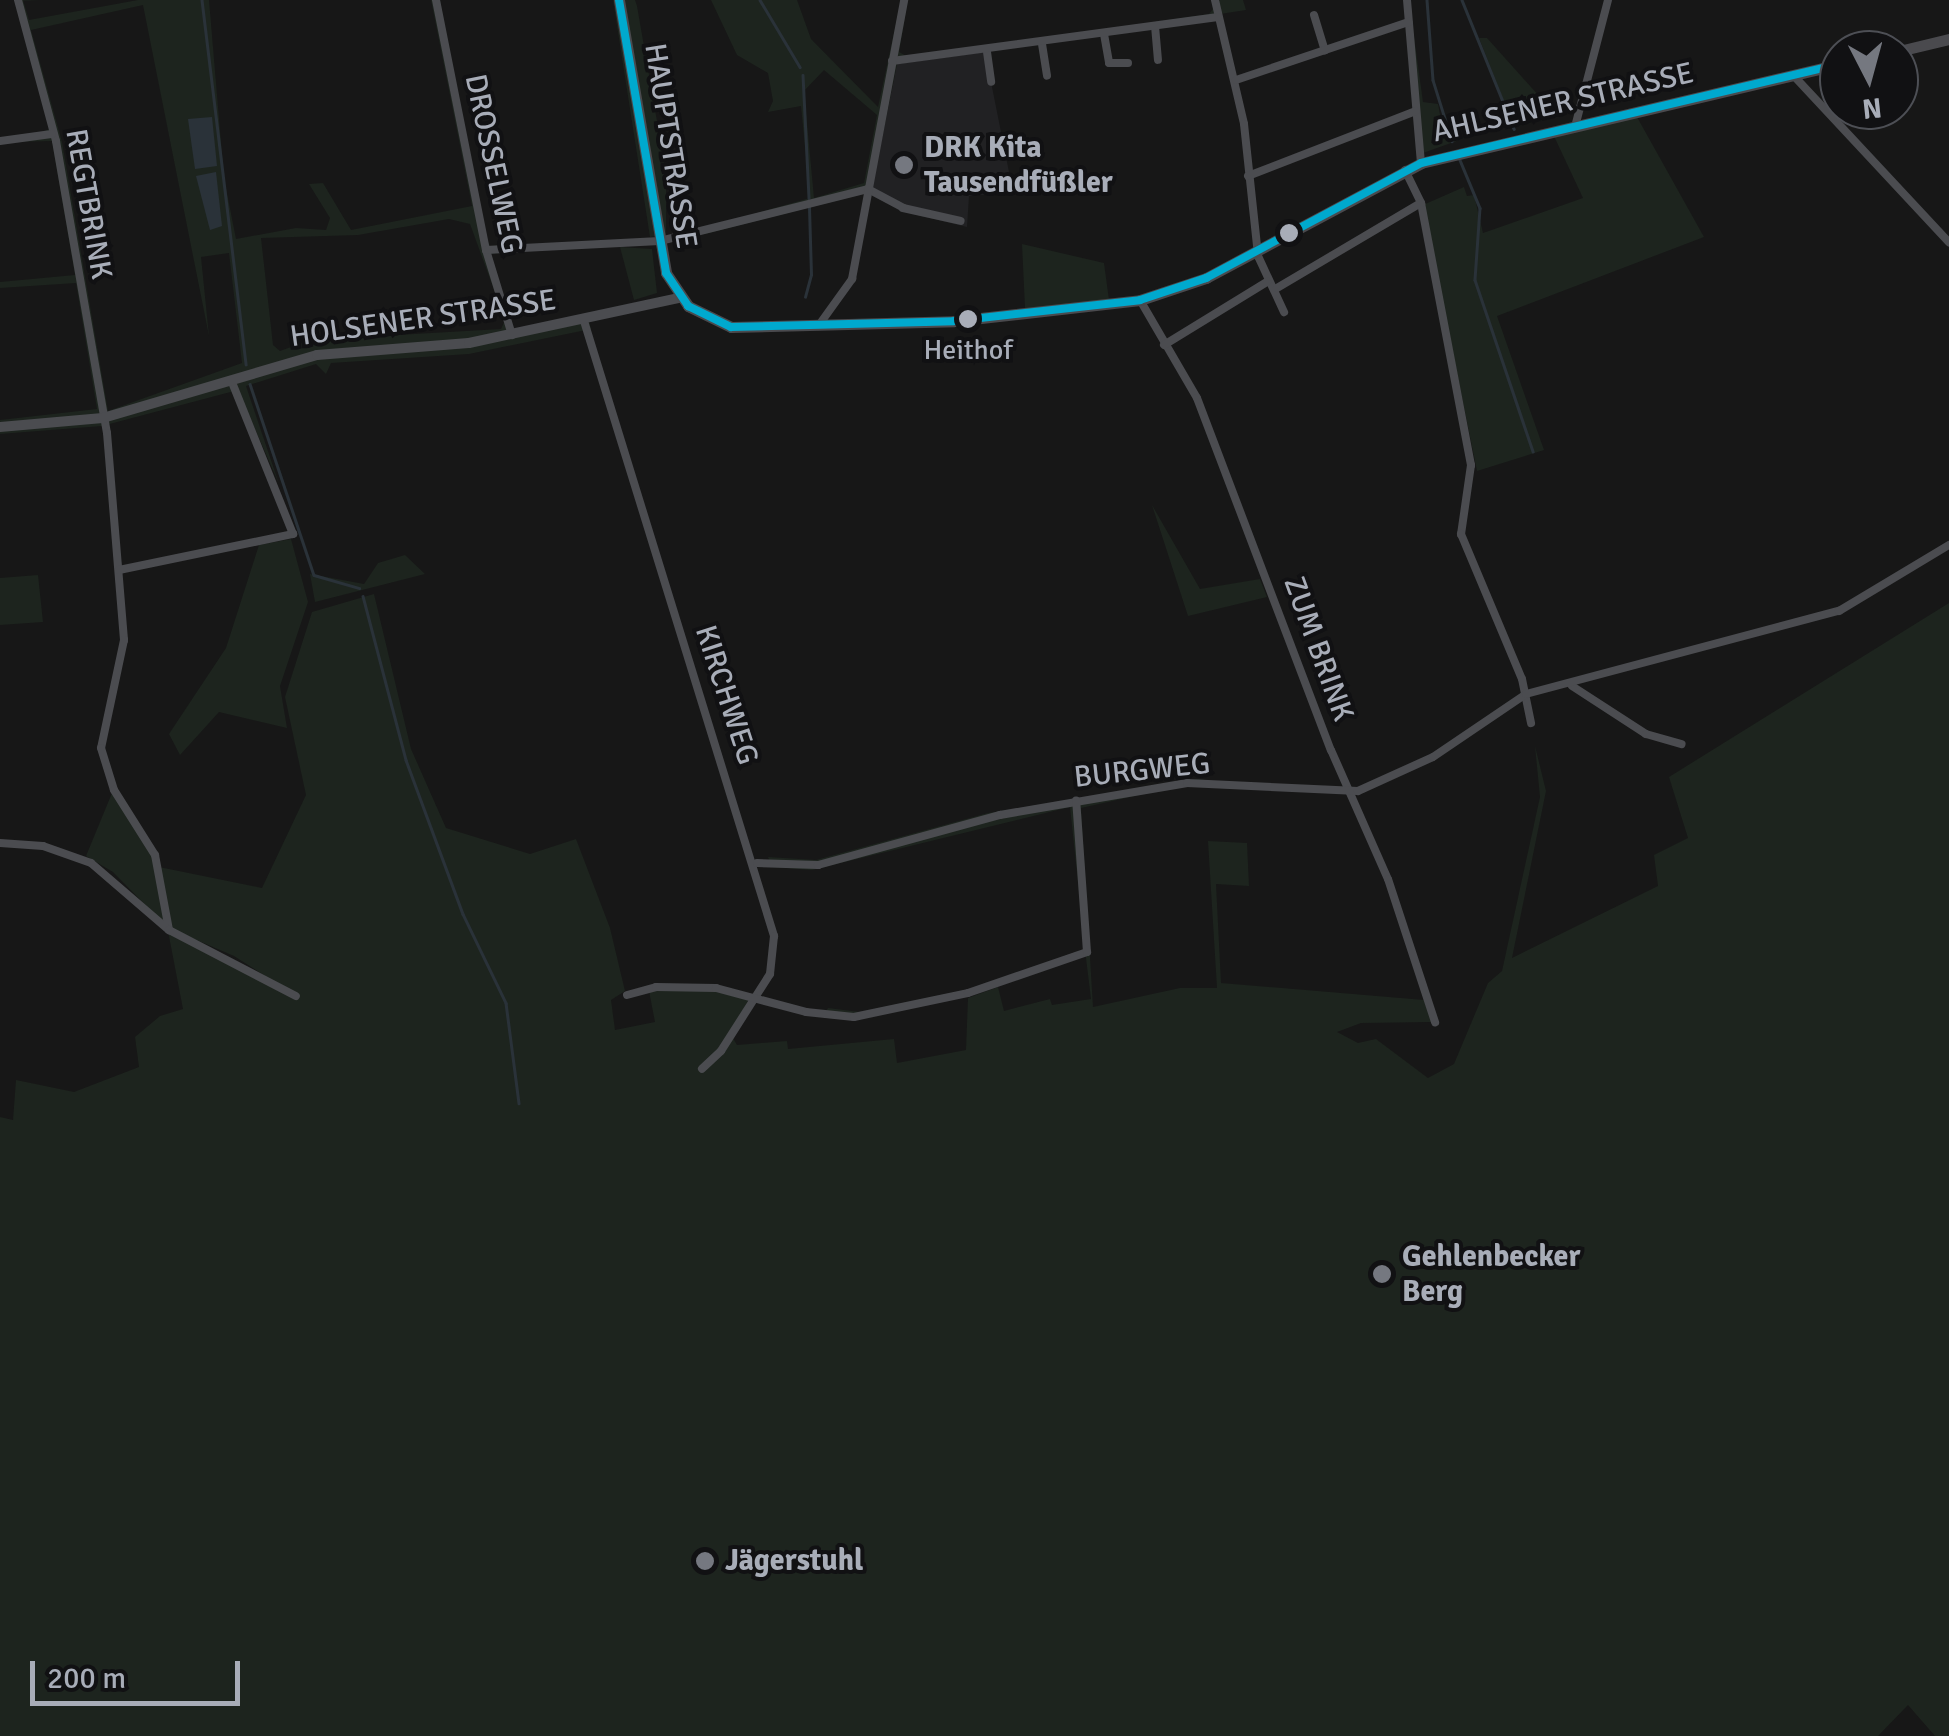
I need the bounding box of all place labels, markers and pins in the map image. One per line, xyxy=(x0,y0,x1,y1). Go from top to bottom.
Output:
place label: DRK Kita Tausendfüßler xyxy=(924,130,1113,200)
marker: DRK Kita Tausendfüßler xyxy=(893,154,915,176)
unlabelled marker xyxy=(1279,223,1299,243)
marker: Heithof xyxy=(958,309,978,329)
place label: Heithof xyxy=(923,333,1013,367)
place label: Gehlenbecker Berg xyxy=(1402,1239,1580,1310)
marker: Gehlenbecker Berg xyxy=(1371,1263,1393,1285)
place label: Jägerstuhl xyxy=(725,1543,863,1579)
marker: Jägerstuhl xyxy=(694,1550,716,1572)

